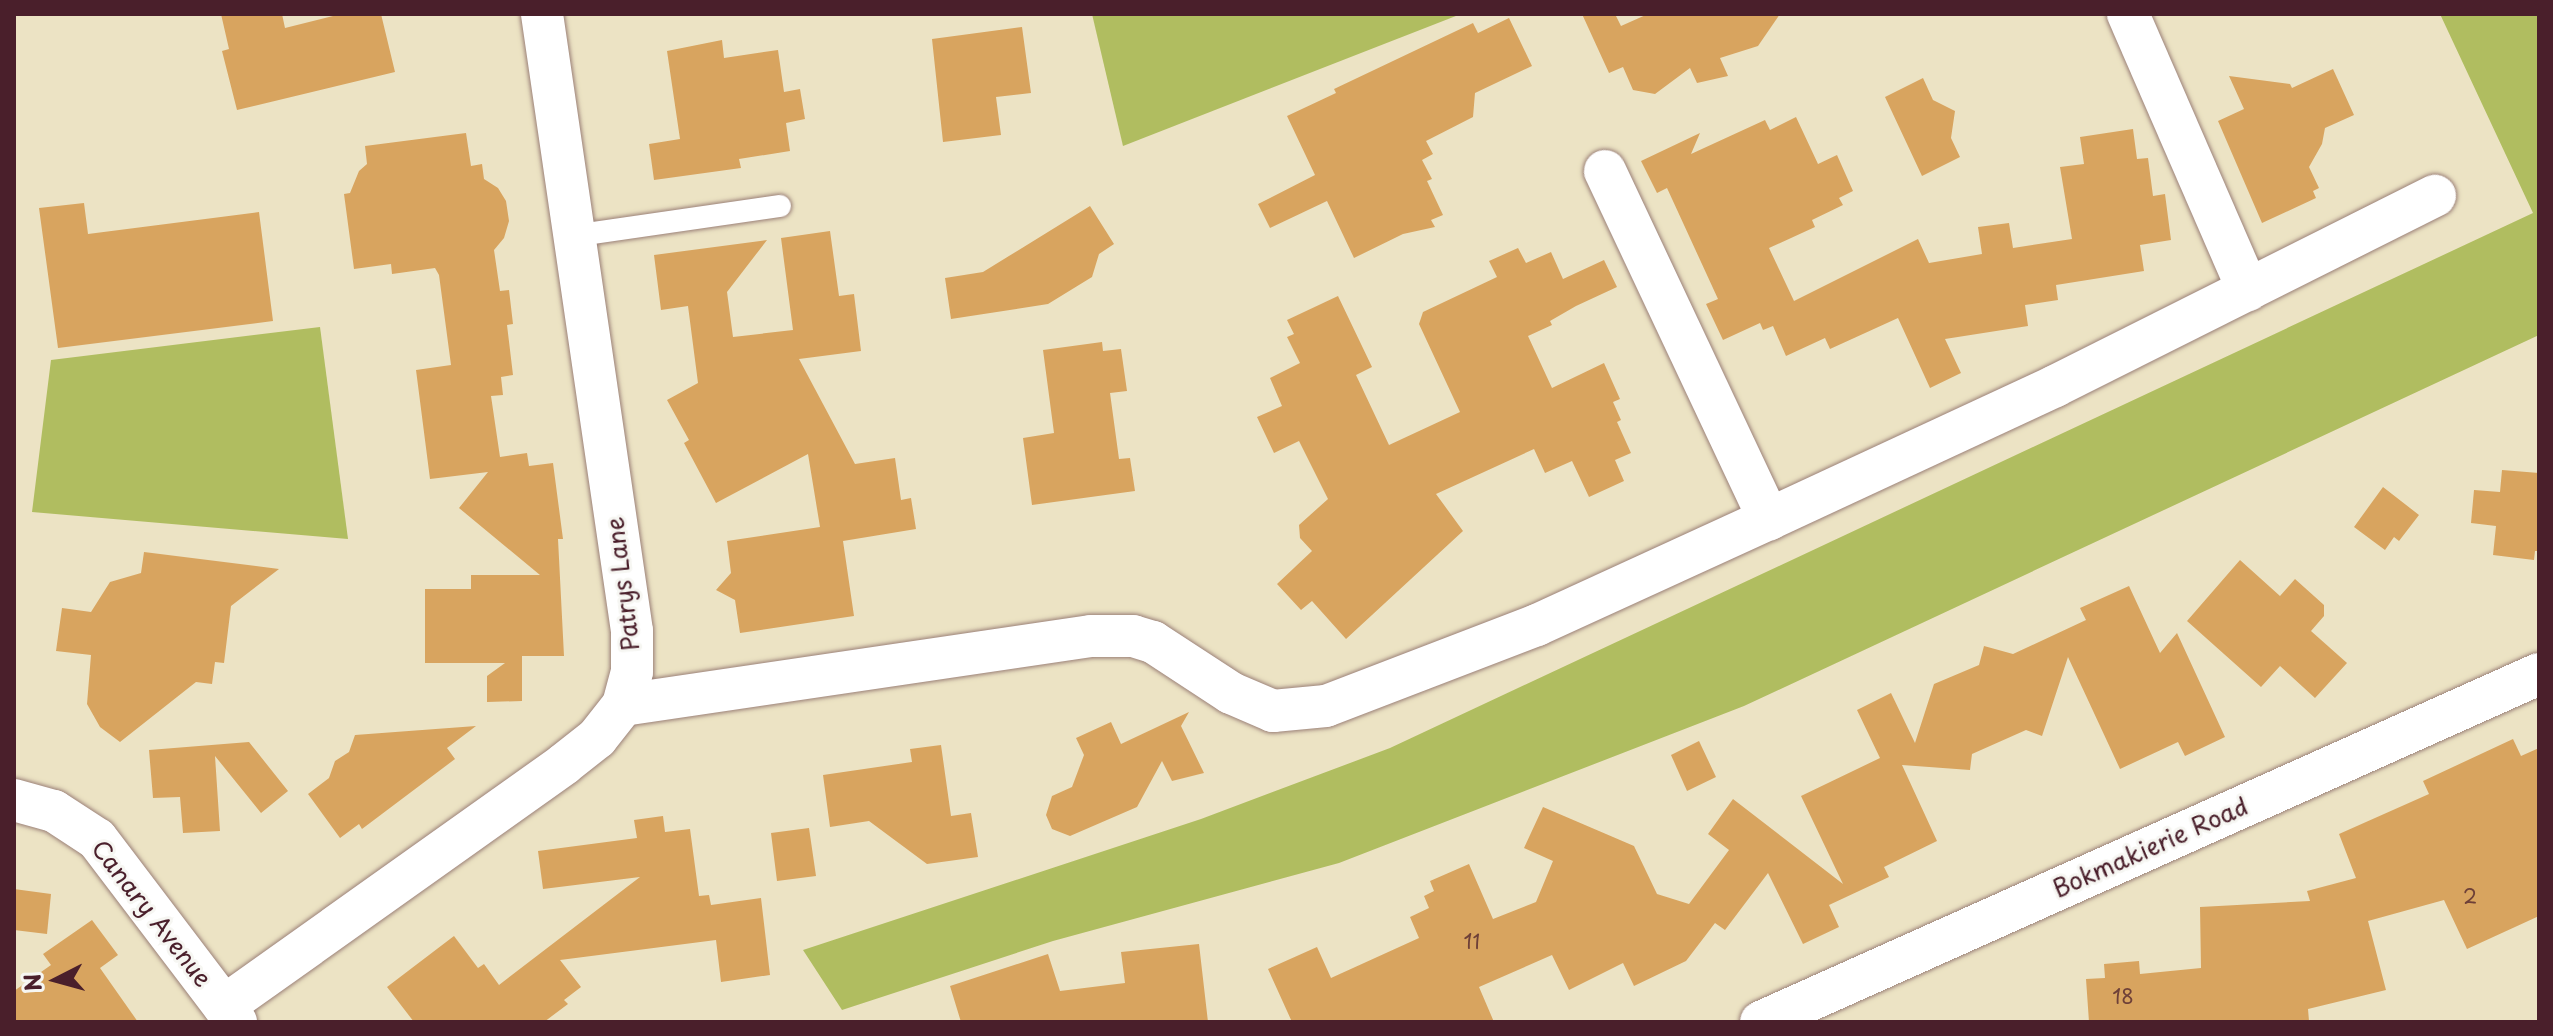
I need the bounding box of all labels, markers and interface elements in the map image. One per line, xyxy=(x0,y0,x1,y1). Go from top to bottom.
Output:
street label: Patrys Lane xyxy=(599,515,645,653)
street label: Bokmakierie Road xyxy=(2048,791,2252,903)
street label: Canary Avenue xyxy=(86,835,218,991)
house number: 2 xyxy=(2463,884,2477,908)
house number: 11 xyxy=(1464,929,1480,953)
north arrow xyxy=(16,940,96,1020)
text: N xyxy=(14,972,49,993)
house number: 18 xyxy=(2112,984,2134,1008)

